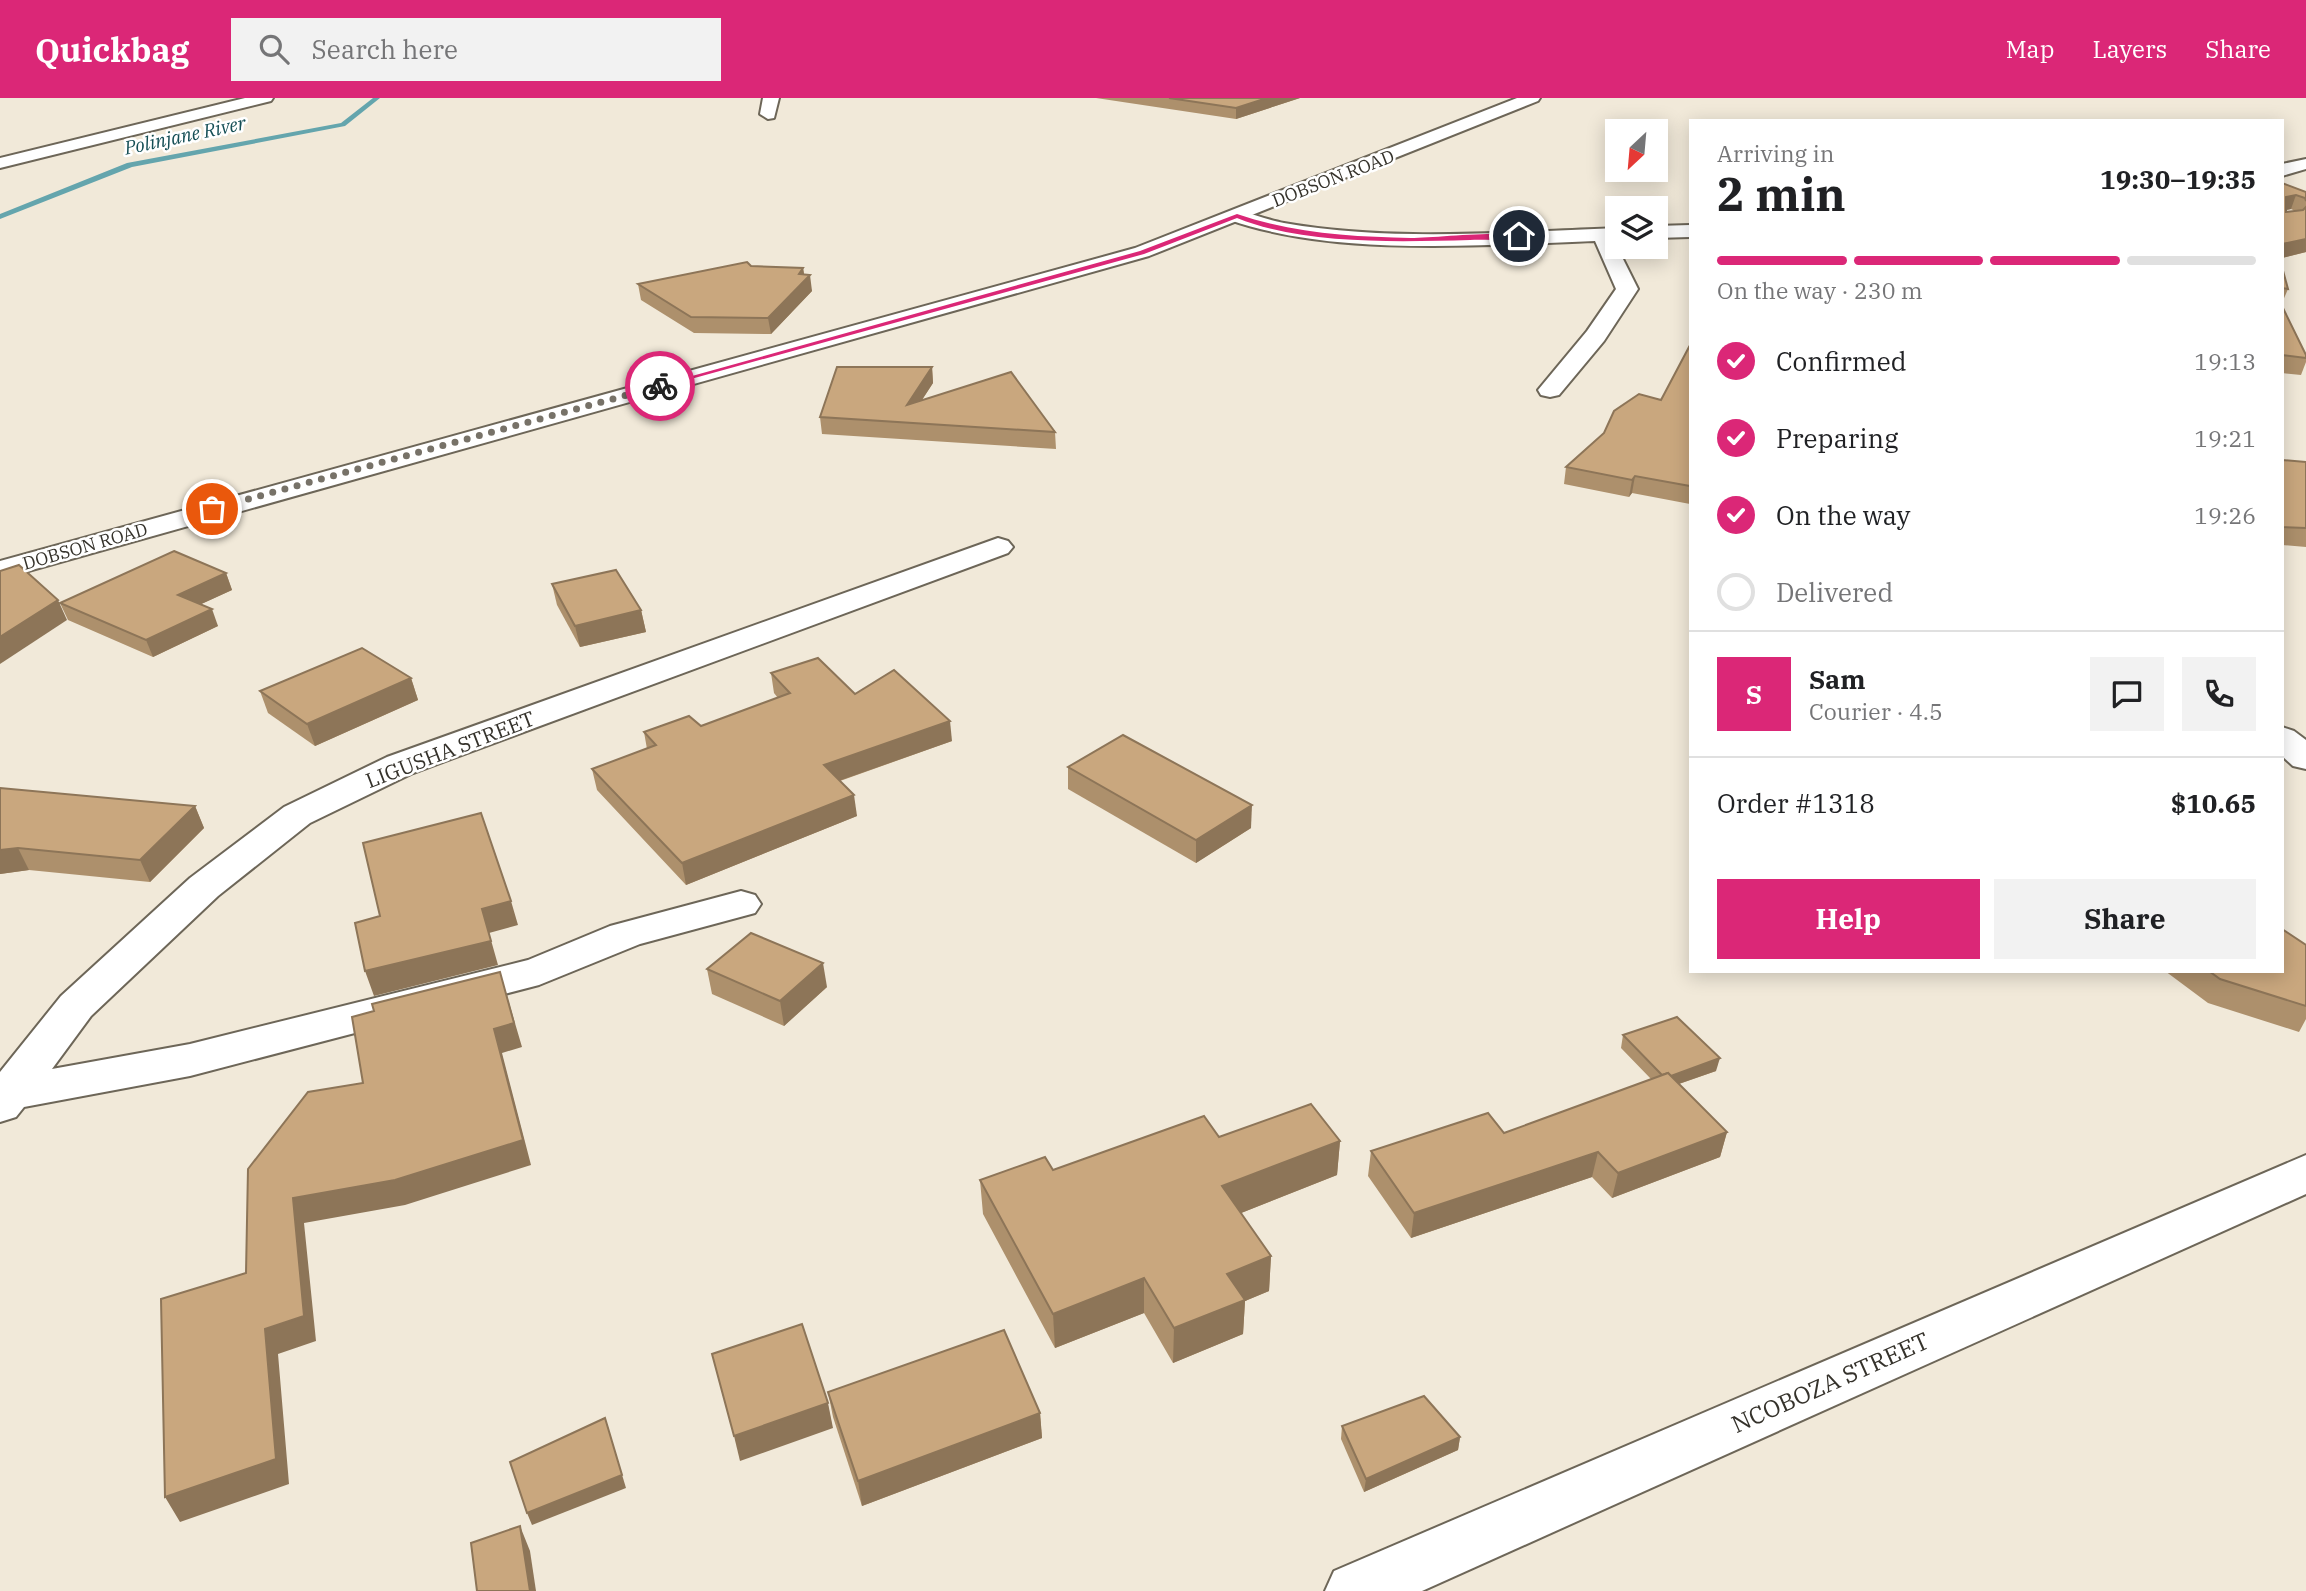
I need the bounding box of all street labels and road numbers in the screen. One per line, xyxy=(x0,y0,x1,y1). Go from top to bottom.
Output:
street label: DOBSON ROAD xyxy=(1269,144,1397,212)
street label: DOBSON ROAD xyxy=(20,517,150,575)
street label: LIGUSHA STREET xyxy=(361,704,539,794)
street label: NCOBOZA STREET xyxy=(1726,1324,1934,1440)

